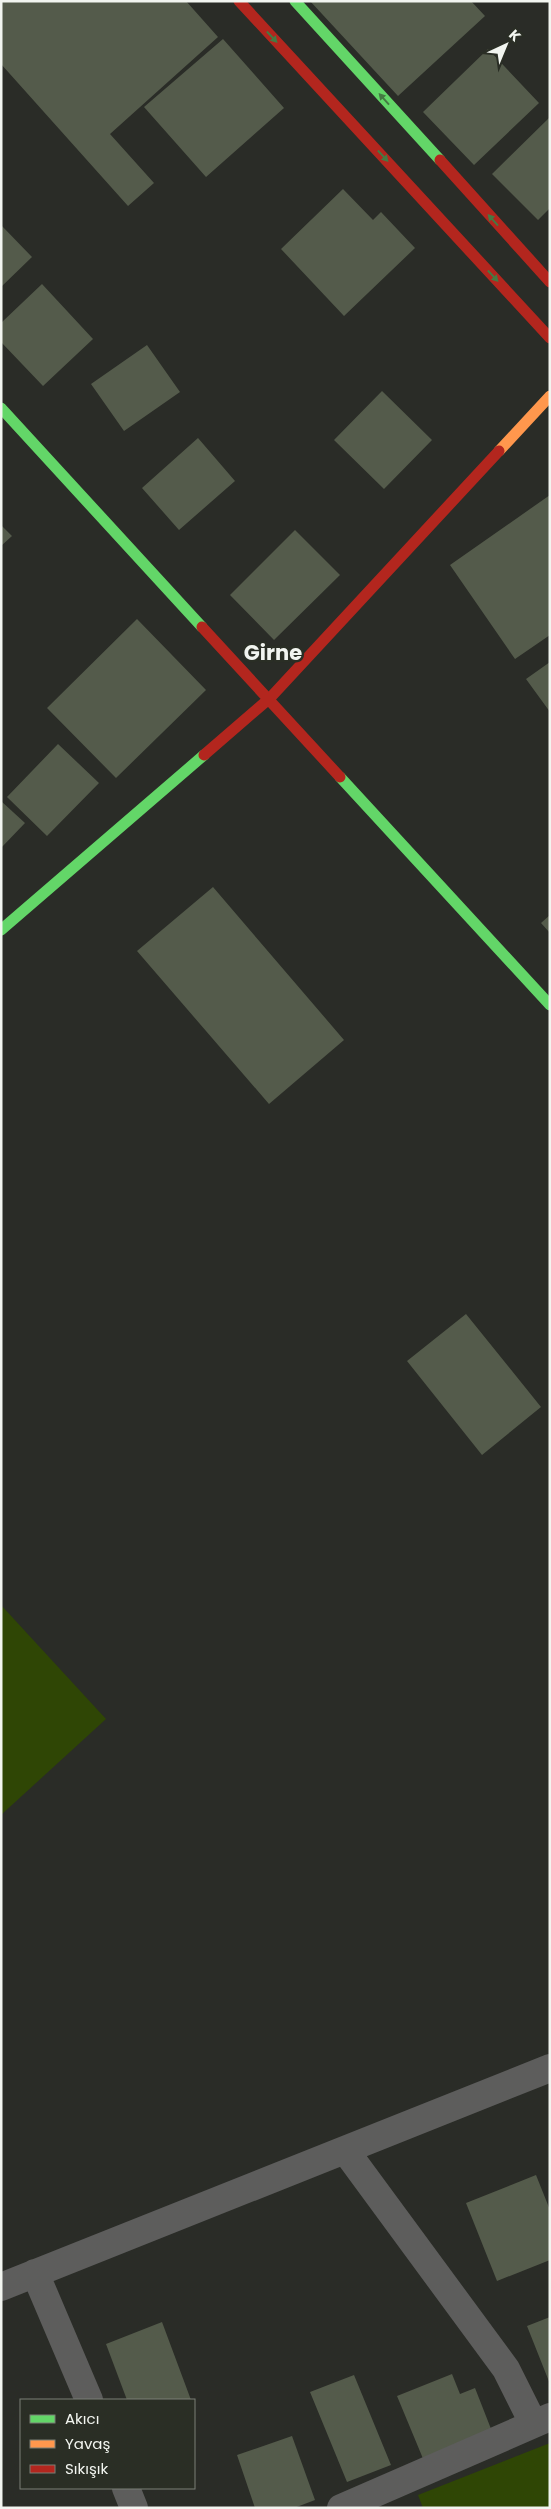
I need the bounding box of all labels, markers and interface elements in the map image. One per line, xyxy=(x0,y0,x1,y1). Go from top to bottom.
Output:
north arrow xyxy=(481,20,531,70)
text: K xyxy=(505,25,526,46)
one-way arrow xyxy=(266,31,278,43)
one-way arrow xyxy=(378,94,390,106)
one-way arrow xyxy=(377,150,388,163)
one-way arrow xyxy=(488,213,499,226)
one-way arrow xyxy=(487,269,499,281)
district label: Girne xyxy=(244,638,302,667)
legend xyxy=(20,2399,195,2489)
text: Akıcı xyxy=(65,2408,99,2429)
text: Yavaş xyxy=(65,2433,110,2454)
text: Sıkışık xyxy=(65,2458,108,2479)

